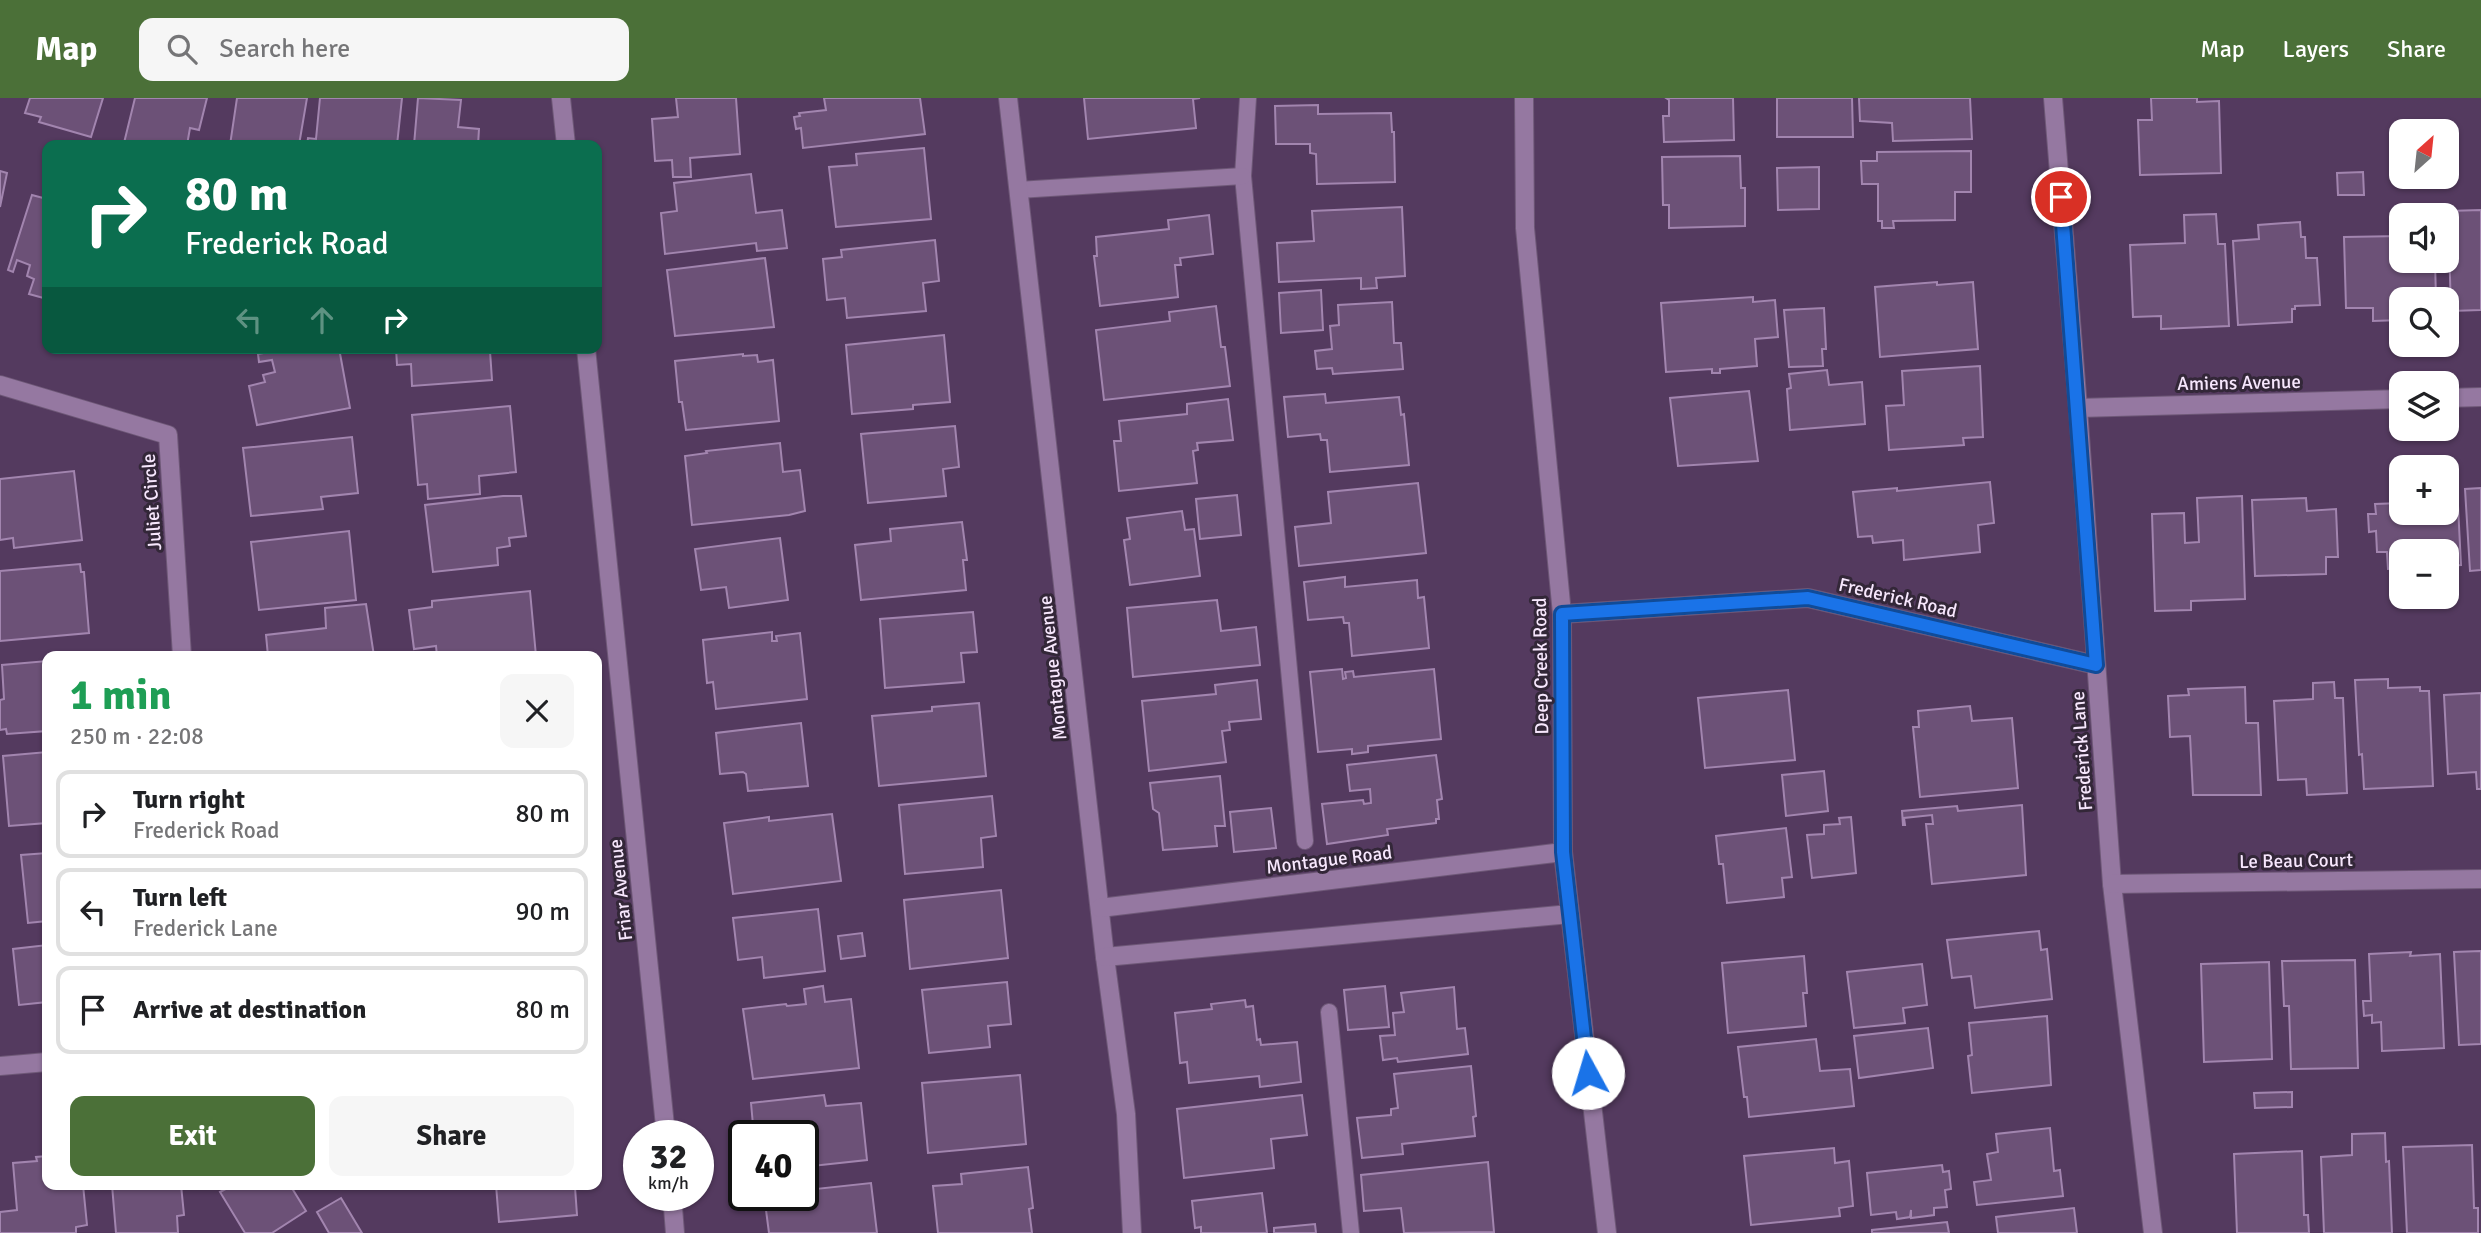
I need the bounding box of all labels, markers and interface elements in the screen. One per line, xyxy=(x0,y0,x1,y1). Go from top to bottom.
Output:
search box xyxy=(139,18,629,81)
text: Map xyxy=(35,29,97,70)
icon: search xyxy=(163,30,201,68)
text: Search here xyxy=(219,33,350,65)
text: Map xyxy=(2200,34,2245,64)
text: Layers xyxy=(2283,34,2349,64)
text: Share xyxy=(2387,34,2446,64)
north arrow xyxy=(2389,119,2459,189)
map controls xyxy=(2389,119,2459,609)
text: 80 m xyxy=(185,164,288,224)
pin xyxy=(2031,167,2091,227)
icon: right xyxy=(70,168,161,259)
icon: arrive xyxy=(2042,178,2080,216)
button: sound xyxy=(2389,203,2459,273)
text: Frederick Road xyxy=(185,224,389,263)
button: search xyxy=(2389,287,2459,357)
icon: left xyxy=(230,301,268,339)
icon: ahead xyxy=(303,301,341,339)
icon: right xyxy=(376,301,414,339)
street label: Amiens Avenue xyxy=(2177,370,2301,396)
button: layers xyxy=(2389,371,2459,441)
street label: Juliet Circle xyxy=(137,453,167,551)
button: + xyxy=(2389,455,2459,525)
button: − xyxy=(2389,539,2459,609)
street label: Frederick Road xyxy=(1836,573,1959,623)
street label: Montague Avenue xyxy=(1033,594,1073,741)
street label: Deep Creek Road xyxy=(1528,597,1554,735)
text: 1 min xyxy=(70,670,171,721)
button: close xyxy=(500,674,574,748)
street label: Frederick Lane xyxy=(2066,690,2098,811)
text: 250 m · 22:08 xyxy=(70,722,204,751)
text: Turn right xyxy=(133,784,245,816)
icon: right xyxy=(74,795,112,833)
text: 80 m xyxy=(515,798,570,830)
text: Frederick Road xyxy=(133,816,279,845)
street label: Friar Avenue xyxy=(604,838,638,942)
street label: Montague Road xyxy=(1265,840,1393,880)
street label: Le Beau Court xyxy=(2239,848,2354,874)
text: Turn left xyxy=(133,882,227,914)
icon: left xyxy=(74,893,112,931)
text: 90 m xyxy=(515,896,570,928)
text: Frederick Lane xyxy=(133,914,278,943)
icon: arrive xyxy=(74,991,112,1029)
text: Arrive at destination xyxy=(133,994,366,1026)
text: 80 m xyxy=(515,994,570,1026)
position arrow xyxy=(1551,1036,1625,1110)
button: Exit xyxy=(70,1096,315,1176)
button: Share xyxy=(329,1096,574,1176)
speed limit sign: 40 xyxy=(728,1120,819,1211)
text: 32 xyxy=(650,1135,687,1178)
text: km/h xyxy=(648,1172,689,1194)

